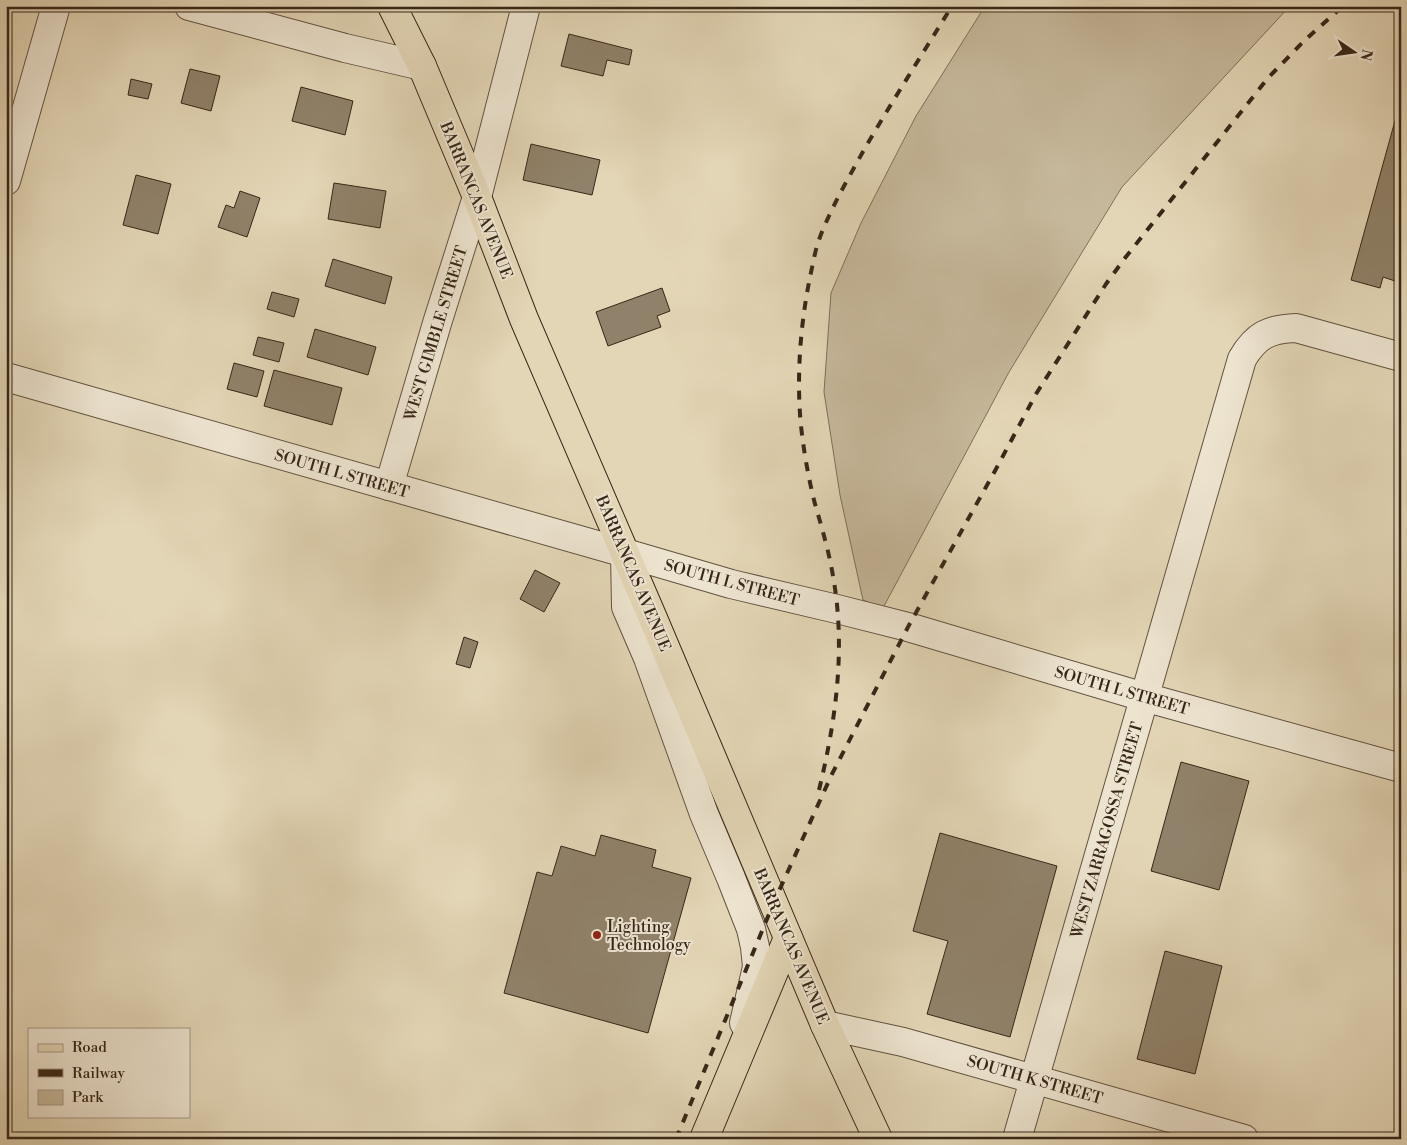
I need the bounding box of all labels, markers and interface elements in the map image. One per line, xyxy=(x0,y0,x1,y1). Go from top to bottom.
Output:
north arrow xyxy=(1330,28,1380,78)
text: N xyxy=(1356,47,1376,62)
street label: BARRANCAS AVENUE xyxy=(435,118,517,282)
street label: WEST GIMBLE STREET xyxy=(399,243,472,424)
street label: SOUTH L STREET xyxy=(272,445,411,503)
street label: BARRANCAS AVENUE xyxy=(591,491,675,654)
street label: SOUTH L STREET xyxy=(662,555,802,611)
street label: SOUTH L STREET xyxy=(1052,662,1191,720)
street label: WEST ZARRAGOSSA STREET xyxy=(1066,720,1147,942)
street label: BARRANCAS AVENUE xyxy=(749,864,833,1027)
place label: Lighting Technology xyxy=(607,917,691,955)
marker: Lighting Technology xyxy=(591,929,603,941)
legend xyxy=(28,1028,190,1118)
text: Road xyxy=(72,1038,107,1057)
street label: SOUTH K STREET xyxy=(964,1051,1105,1109)
text: Railway xyxy=(72,1064,126,1083)
text: Park xyxy=(72,1088,104,1107)

